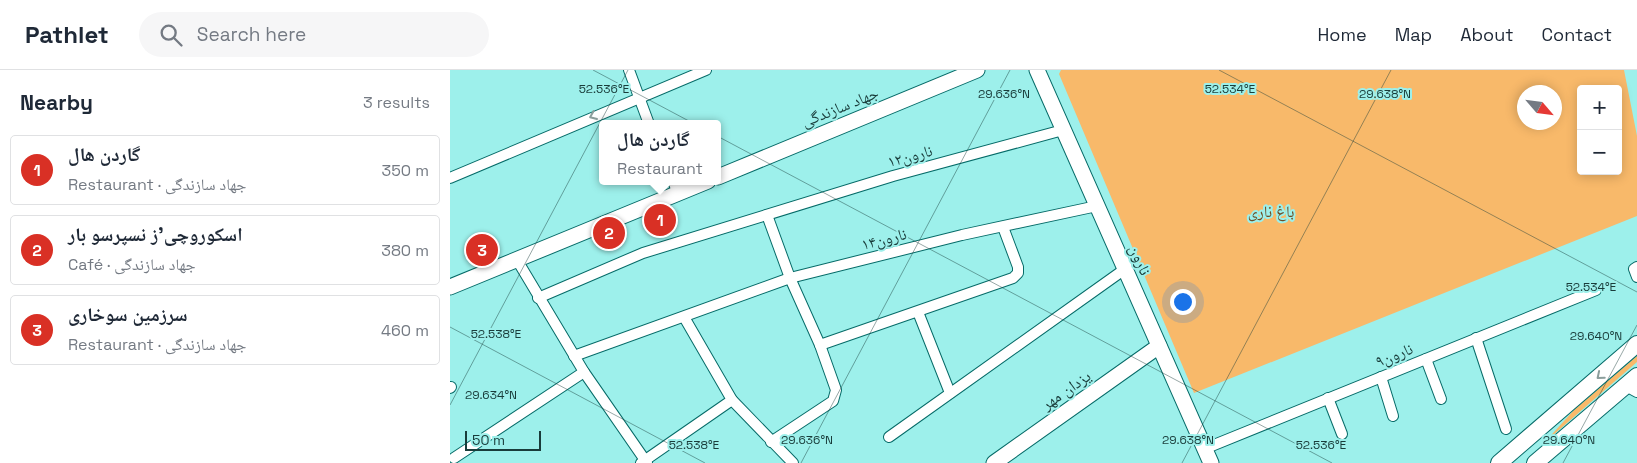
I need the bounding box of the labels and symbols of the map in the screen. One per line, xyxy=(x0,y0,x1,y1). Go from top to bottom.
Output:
text: 52.536°E xyxy=(579,81,629,97)
text: 52.534°E xyxy=(1205,81,1256,97)
street label: جهاد سازندگی xyxy=(798,82,882,132)
north arrow xyxy=(1517,85,1562,130)
text: 29.636°N xyxy=(978,86,1030,102)
text: 29.638°N xyxy=(1359,86,1411,102)
one-way arrow xyxy=(589,110,598,121)
street label: نارون۱۲ xyxy=(885,140,935,172)
pin: 1 xyxy=(644,201,676,239)
park label: باغ ناری xyxy=(1248,201,1294,222)
pin: 2 xyxy=(593,214,625,252)
street label: نارون۱۴ xyxy=(859,223,909,255)
pin: 3 xyxy=(466,231,498,269)
street label: نارون xyxy=(1124,241,1156,279)
text: 52.534°E xyxy=(1566,279,1617,295)
your location xyxy=(1170,289,1196,315)
text: 52.538°E xyxy=(471,326,522,342)
text: 29.640°N xyxy=(1570,328,1622,344)
street label: نارون۹ xyxy=(1372,338,1416,372)
street label: یزدان مهر xyxy=(1036,365,1095,415)
one-way arrow xyxy=(1596,370,1605,379)
text: 29.634°N xyxy=(465,387,517,403)
scale bar xyxy=(465,428,541,451)
text: 29.636°N xyxy=(781,432,833,448)
text: 29.638°N xyxy=(1162,432,1214,448)
text: 29.640°N xyxy=(1543,432,1595,448)
text: 52.538°E xyxy=(669,437,720,453)
text: 52.536°E xyxy=(1296,437,1346,453)

